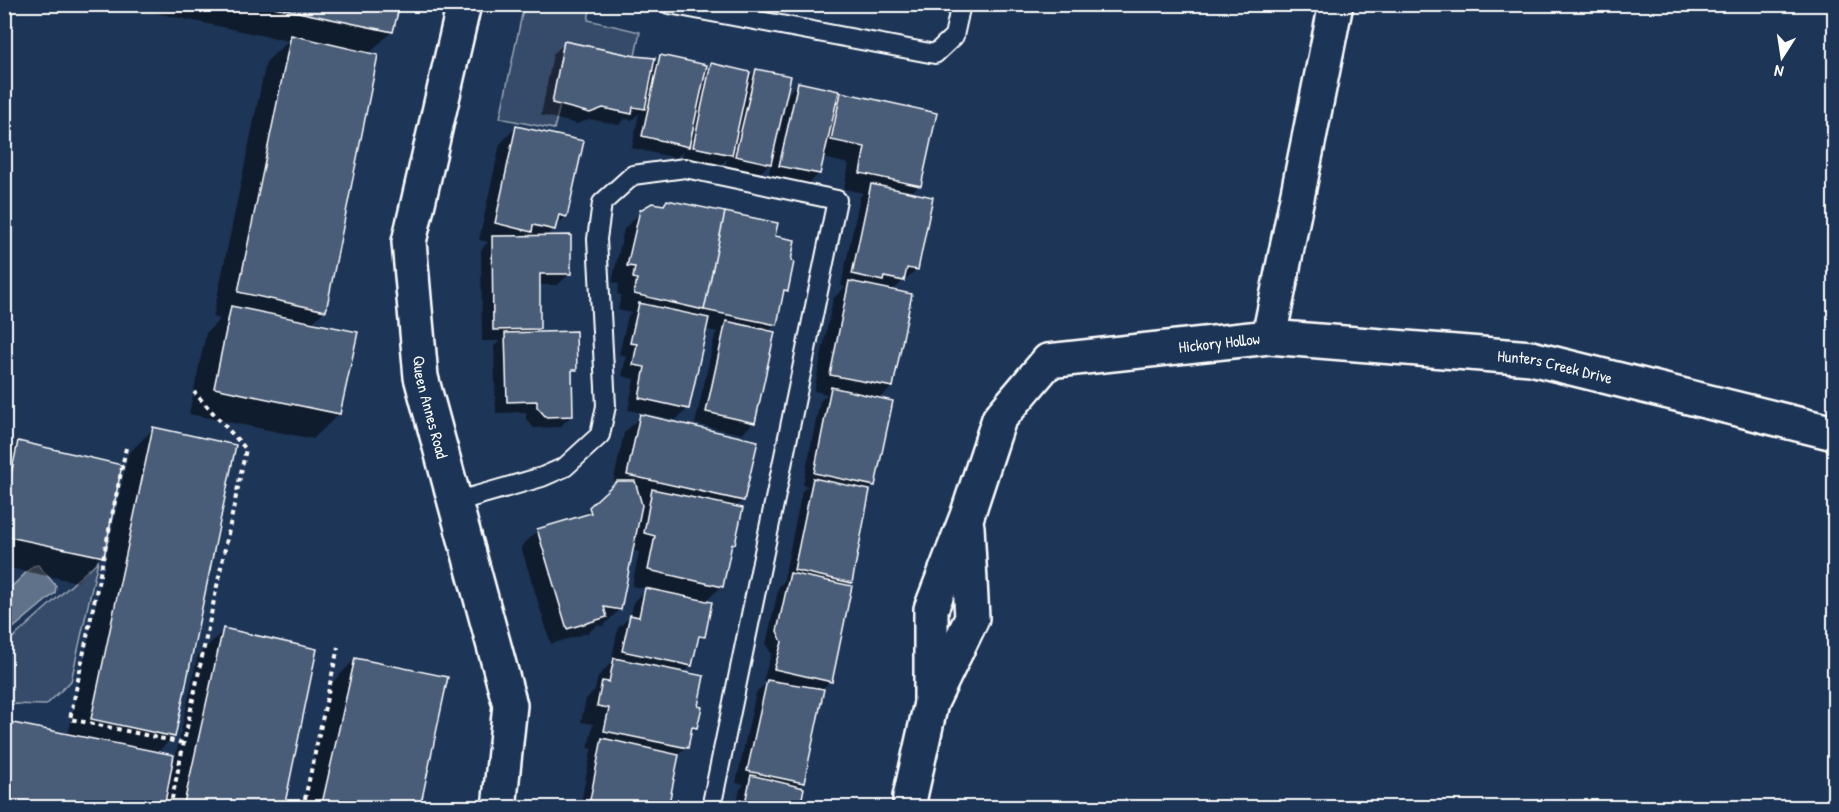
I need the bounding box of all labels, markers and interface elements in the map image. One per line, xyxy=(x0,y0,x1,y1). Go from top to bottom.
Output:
north arrow xyxy=(1752,27,1812,87)
text: N xyxy=(1772,60,1785,83)
street label: Hickory Hollow xyxy=(1177,327,1261,358)
street label: Hunters Creek Drive xyxy=(1497,344,1615,389)
street label: Queen Annes Road xyxy=(408,355,454,461)

